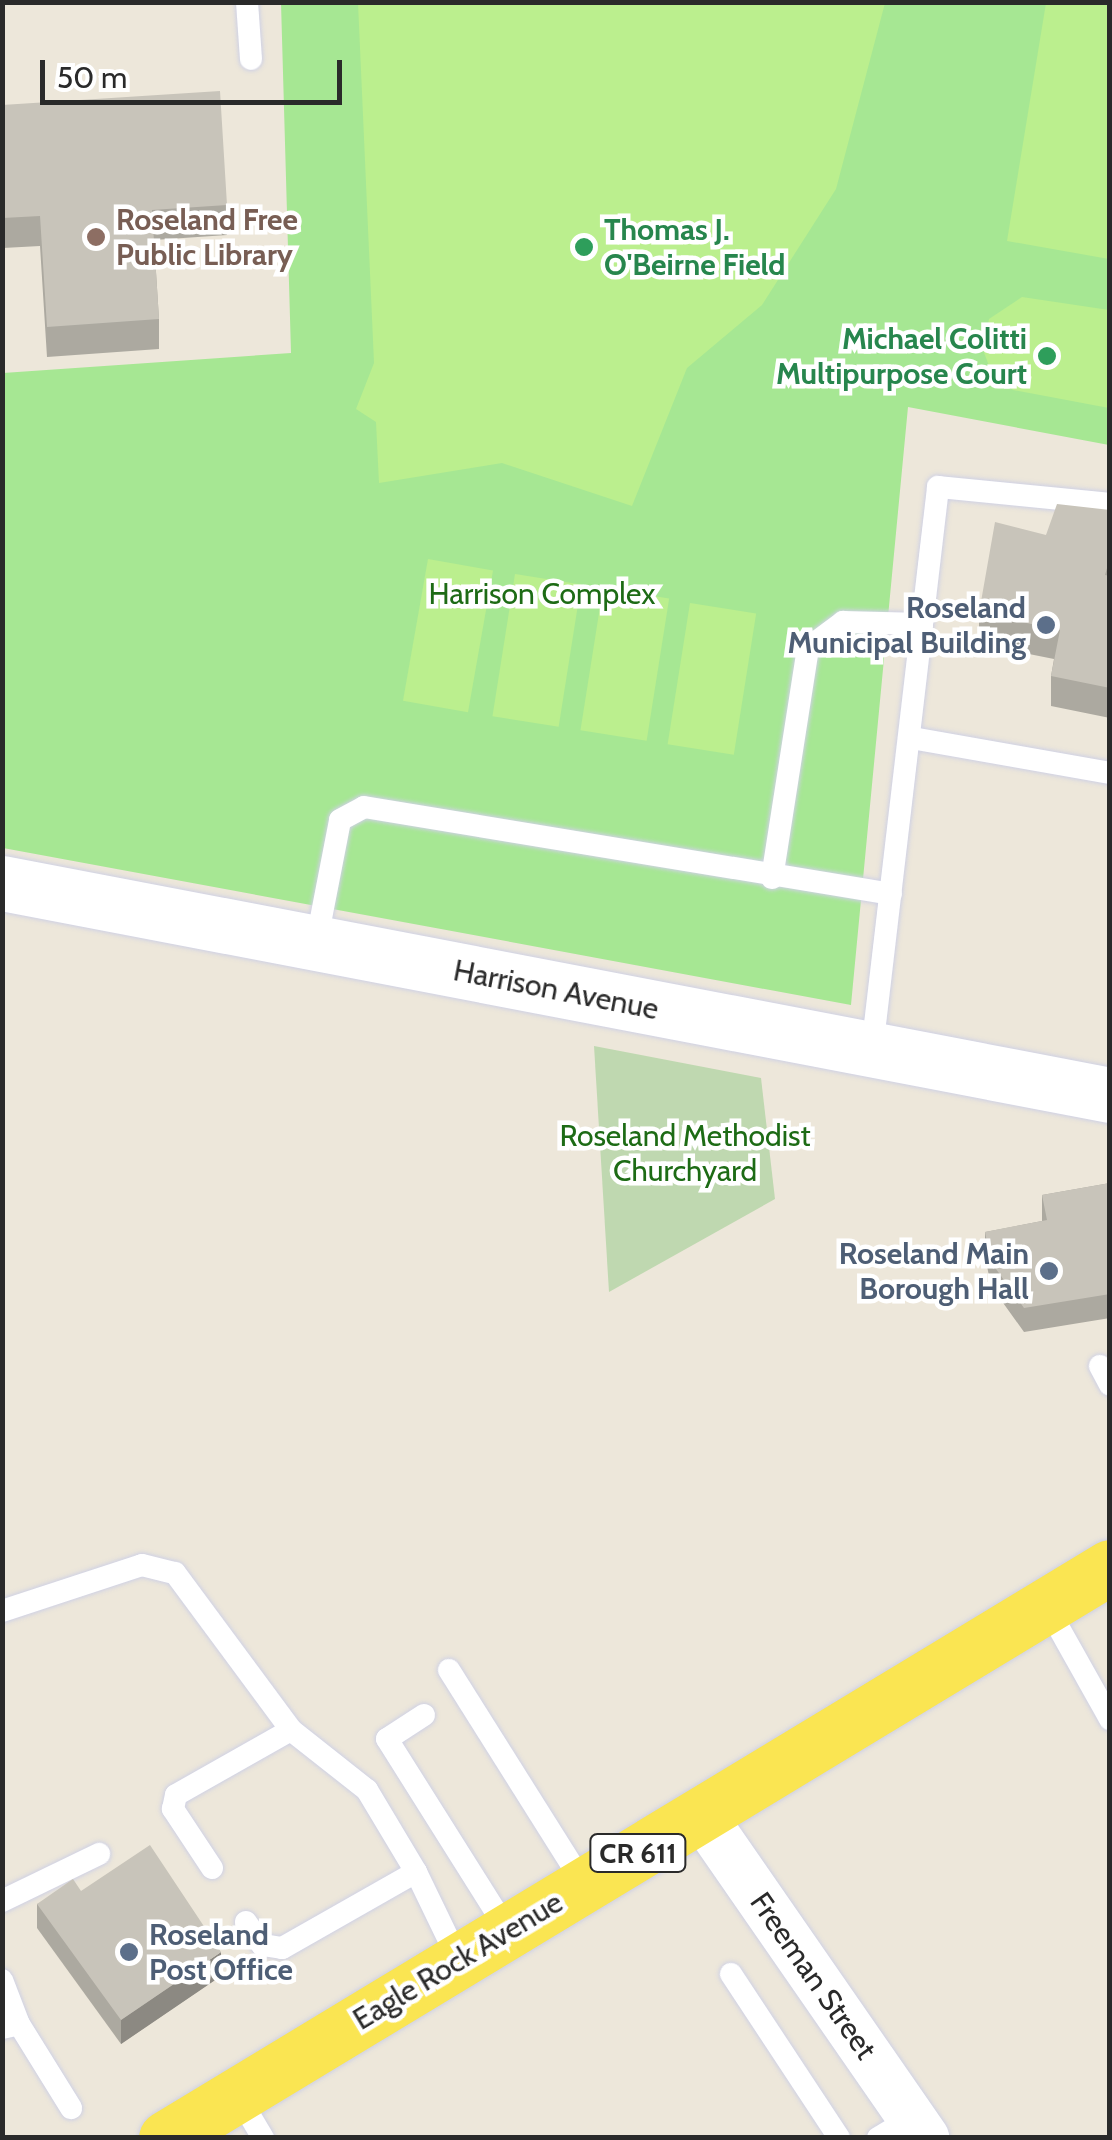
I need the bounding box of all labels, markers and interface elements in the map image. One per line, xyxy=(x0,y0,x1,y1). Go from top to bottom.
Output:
scale bar xyxy=(45,40,348,102)
text: 50 m xyxy=(57,59,127,96)
place label: Roseland Free Public Library xyxy=(116,202,298,272)
place label: Thomas J. O'Beirne Field xyxy=(604,212,785,282)
marker: Roseland Free Public Library xyxy=(85,226,107,248)
marker: Thomas J. O'Beirne Field xyxy=(573,236,595,258)
place label: Michael Colitti Multipurpose Court xyxy=(776,321,1027,392)
marker: Michael Colitti Multipurpose Court xyxy=(1036,345,1058,367)
park label: Harrison Complex xyxy=(429,576,655,612)
place label: Roseland Municipal Building xyxy=(787,590,1026,660)
marker: Roseland Municipal Building xyxy=(1035,614,1057,636)
street label: Harrison Avenue xyxy=(450,952,662,1028)
park label: Roseland Methodist Churchyard xyxy=(559,1118,811,1188)
place label: Roseland Main Borough Hall xyxy=(839,1236,1029,1306)
marker: Roseland Main Borough Hall xyxy=(1038,1260,1060,1282)
road number: CR 611 xyxy=(588,1830,688,1876)
street label: Eagle Rock Avenue xyxy=(347,1884,569,2038)
street label: Freeman Street xyxy=(742,1886,884,2066)
place label: Roseland Post Office xyxy=(149,1917,293,1988)
marker: Roseland Post Office xyxy=(118,1941,140,1963)

